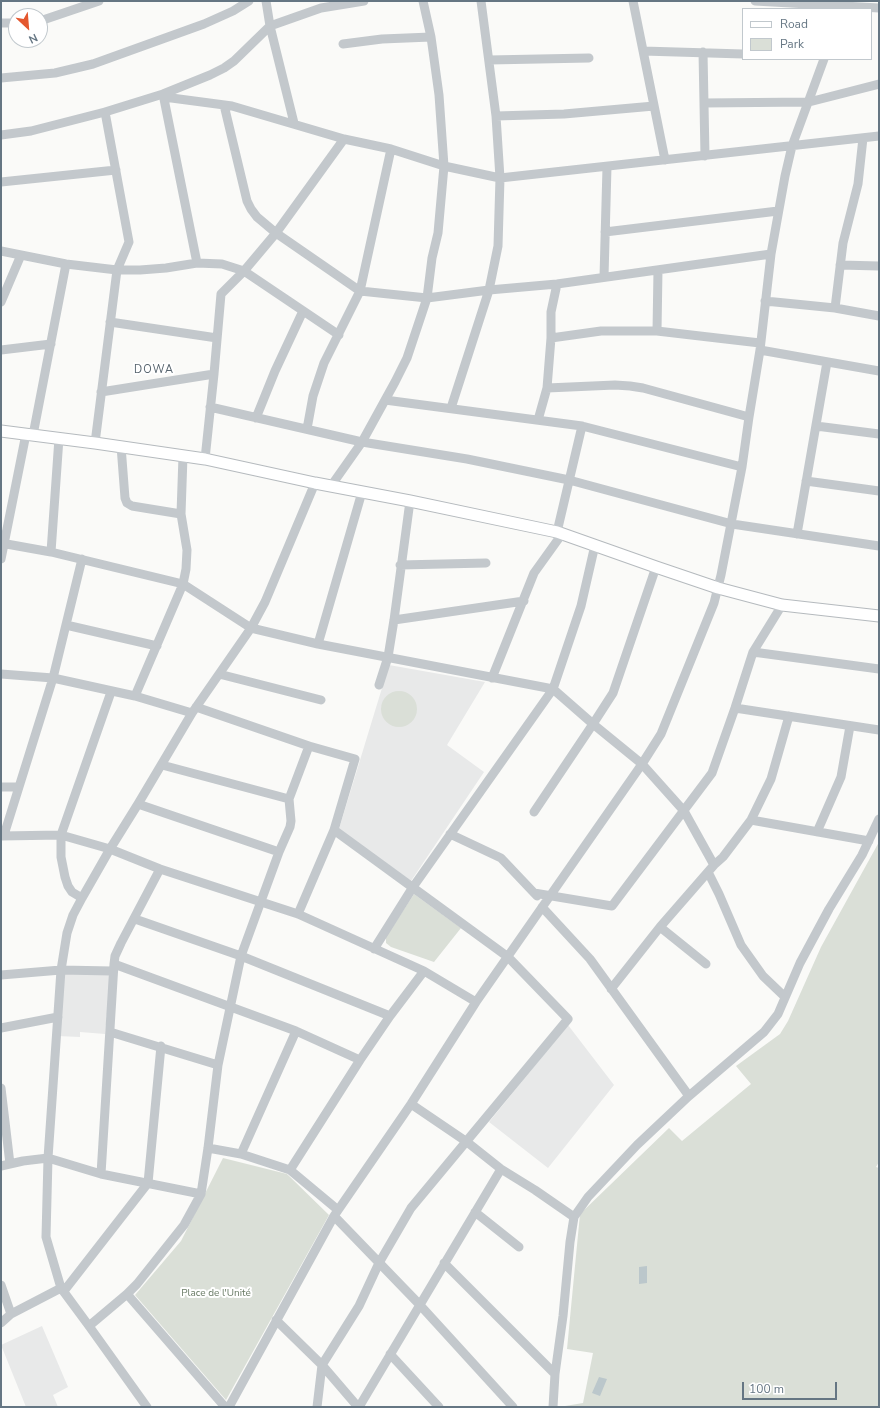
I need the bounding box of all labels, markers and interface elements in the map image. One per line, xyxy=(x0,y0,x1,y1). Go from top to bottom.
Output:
north arrow xyxy=(8,8,48,48)
legend xyxy=(742,8,872,60)
text: Road xyxy=(780,16,808,32)
text: N xyxy=(26,30,40,47)
text: Park xyxy=(780,36,804,52)
district label: DOWA xyxy=(134,363,174,377)
park label: Place de l'Unité xyxy=(181,1288,251,1300)
scale bar xyxy=(744,1374,839,1400)
text: 100 m xyxy=(749,1381,784,1397)

